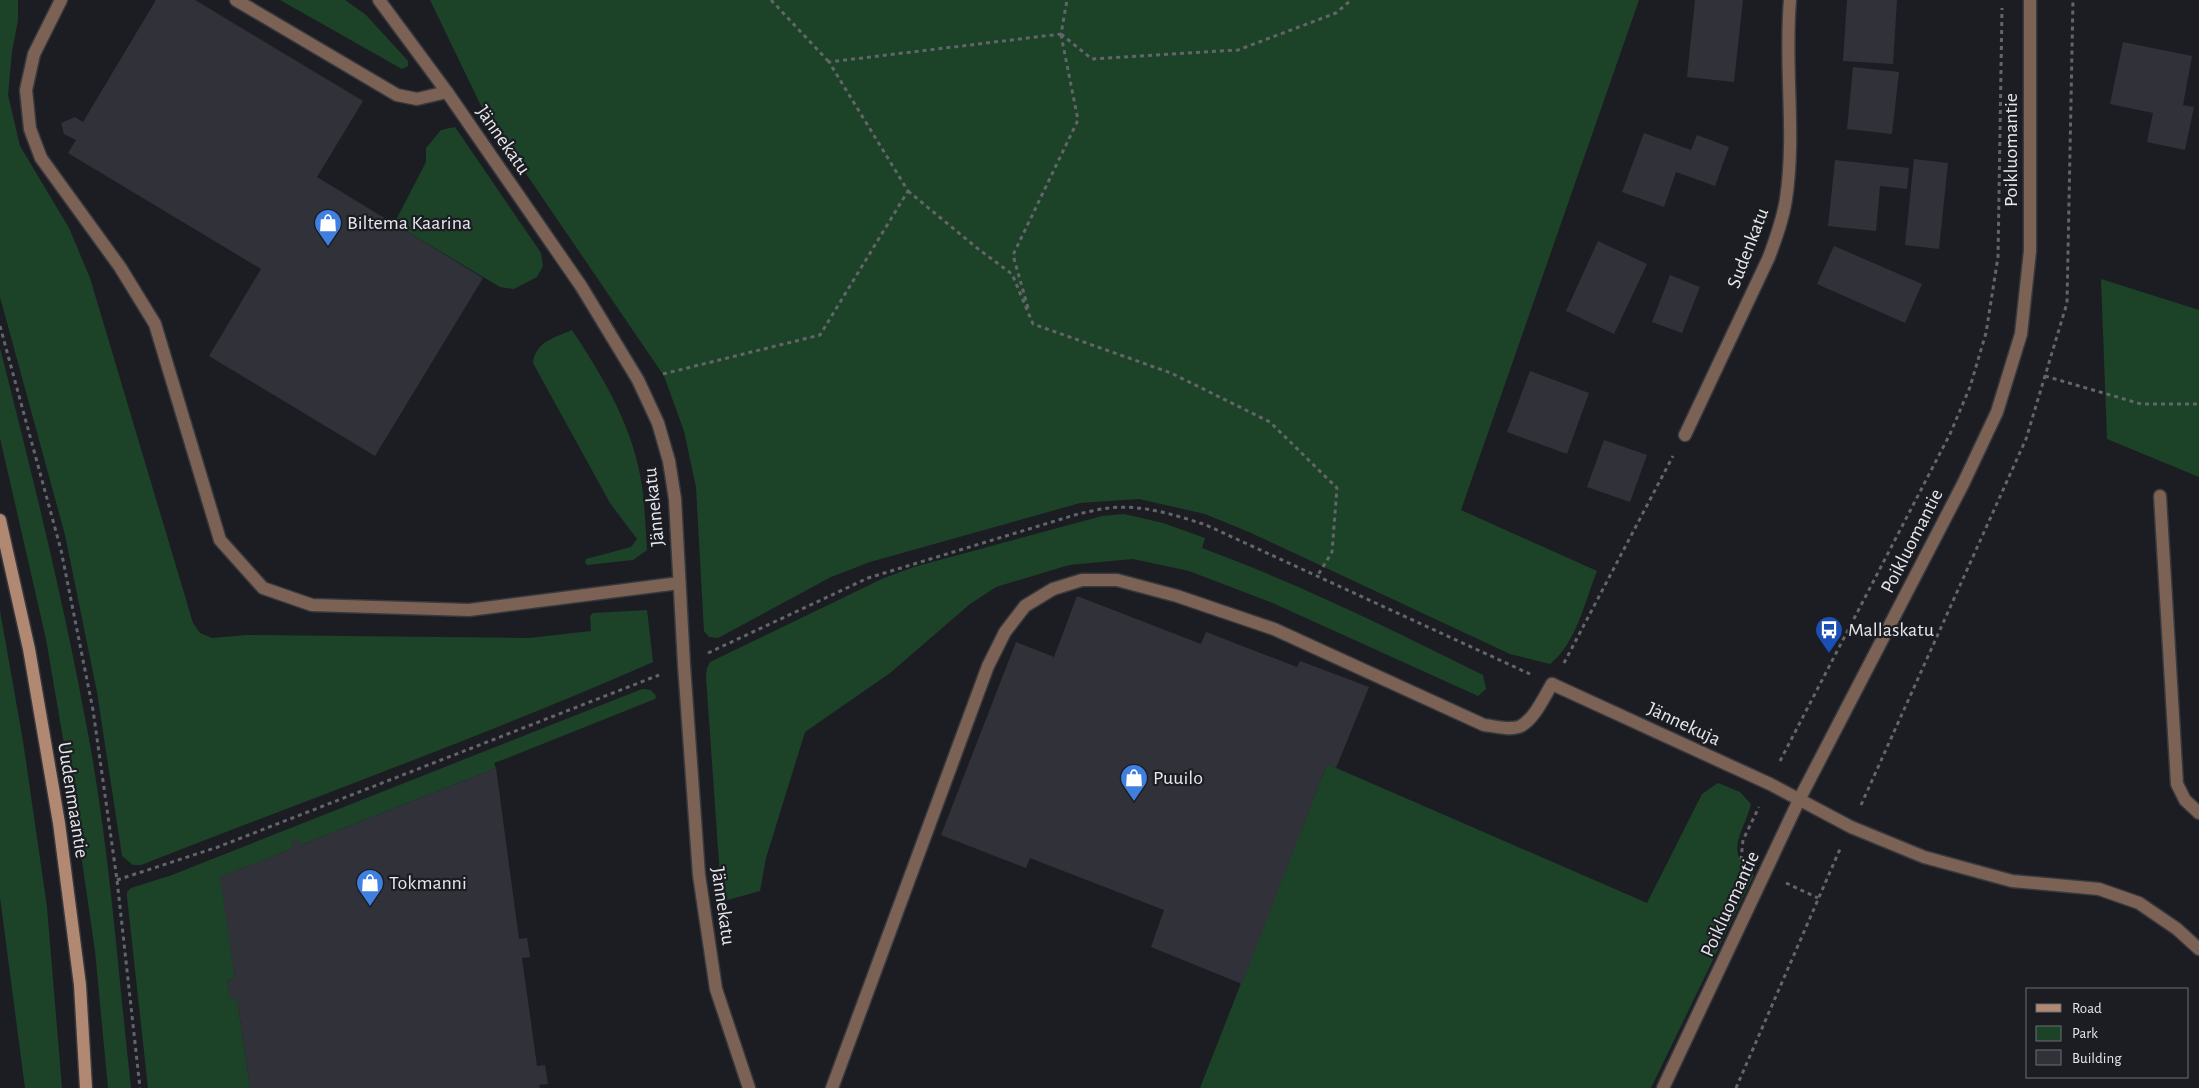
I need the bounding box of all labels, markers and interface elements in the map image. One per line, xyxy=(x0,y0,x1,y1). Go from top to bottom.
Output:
street label: Poikluomantie xyxy=(2001,93,2021,207)
street label: Jännekatu xyxy=(472,102,534,178)
street label: Sudenkatu xyxy=(1724,205,1772,291)
shop icon: Biltema Kaarina xyxy=(313,208,343,247)
place label: Biltema Kaarina xyxy=(347,213,471,233)
street label: Jännekatu xyxy=(640,467,668,547)
street label: Poikluomantie xyxy=(1877,486,1947,596)
bus stop icon: Mallaskatu xyxy=(1814,615,1844,654)
place label: Mallaskatu xyxy=(1848,620,1934,640)
street label: Jännekuja xyxy=(1644,698,1724,750)
street label: Uudenmaantie xyxy=(54,740,92,860)
shop icon: Puuilo xyxy=(1119,763,1149,802)
place label: Puuilo xyxy=(1153,768,1203,788)
street label: Poikluomantie xyxy=(1697,848,1763,960)
street label: Jännekatu xyxy=(708,865,738,947)
shop icon: Tokmanni xyxy=(355,868,385,907)
place label: Tokmanni xyxy=(389,873,467,893)
legend xyxy=(2026,988,2189,1078)
text: Road xyxy=(2072,1001,2102,1016)
text: Park xyxy=(2072,1026,2098,1041)
text: Building xyxy=(2072,1051,2122,1066)

